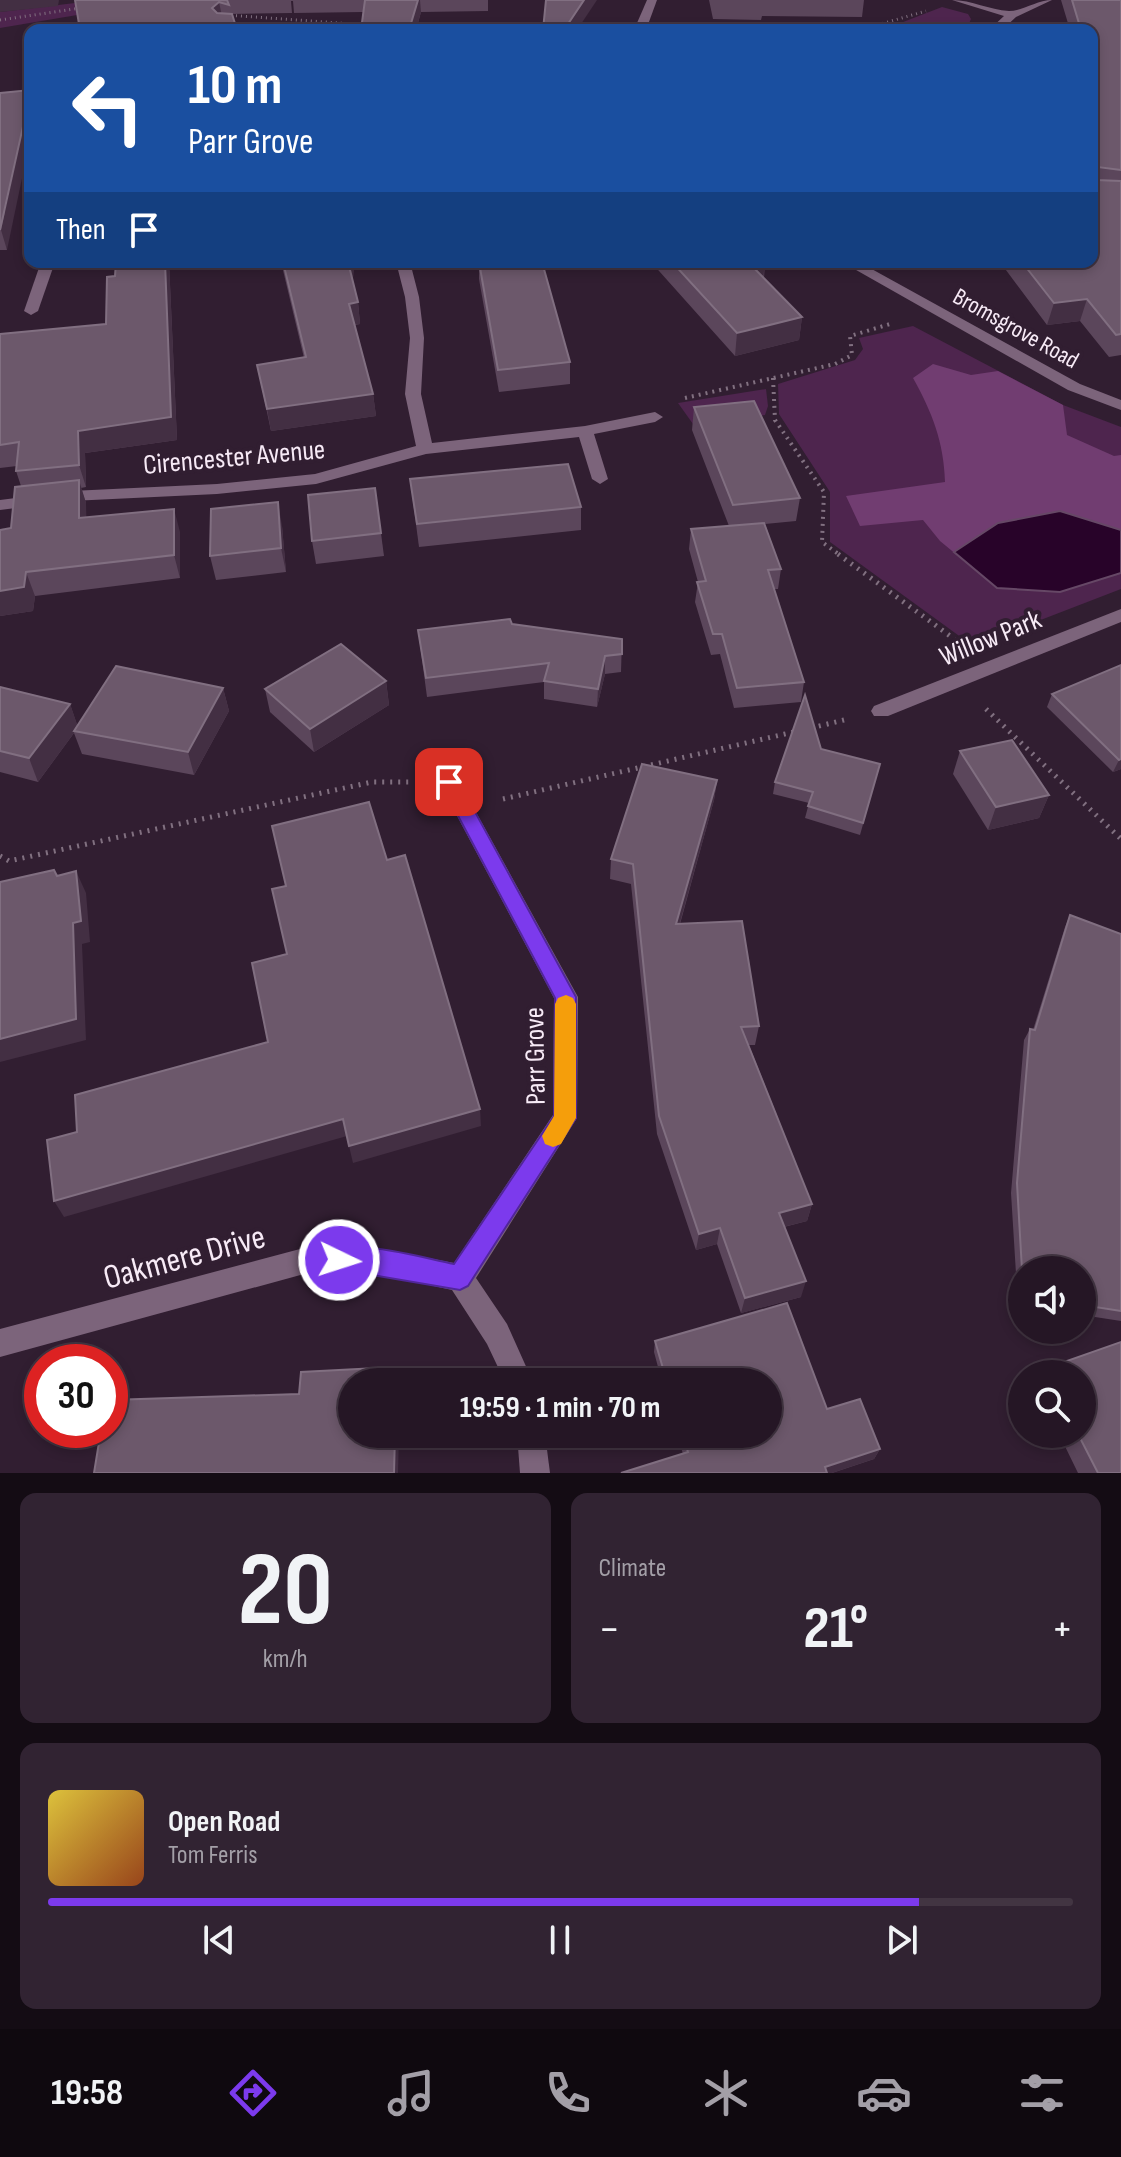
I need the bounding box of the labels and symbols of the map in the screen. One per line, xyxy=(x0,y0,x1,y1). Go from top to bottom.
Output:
street label: Bromsgrove Road xyxy=(948,282,1084,375)
street label: Cirencester Avenue xyxy=(142,433,326,482)
street label: Willow Park xyxy=(935,603,1046,674)
pin xyxy=(415,748,483,816)
street label: Parr Grove xyxy=(518,1007,553,1105)
street label: Oakmere Drive xyxy=(99,1216,270,1299)
position arrow xyxy=(297,1218,381,1302)
speed limit sign: 30 xyxy=(24,1344,128,1448)

